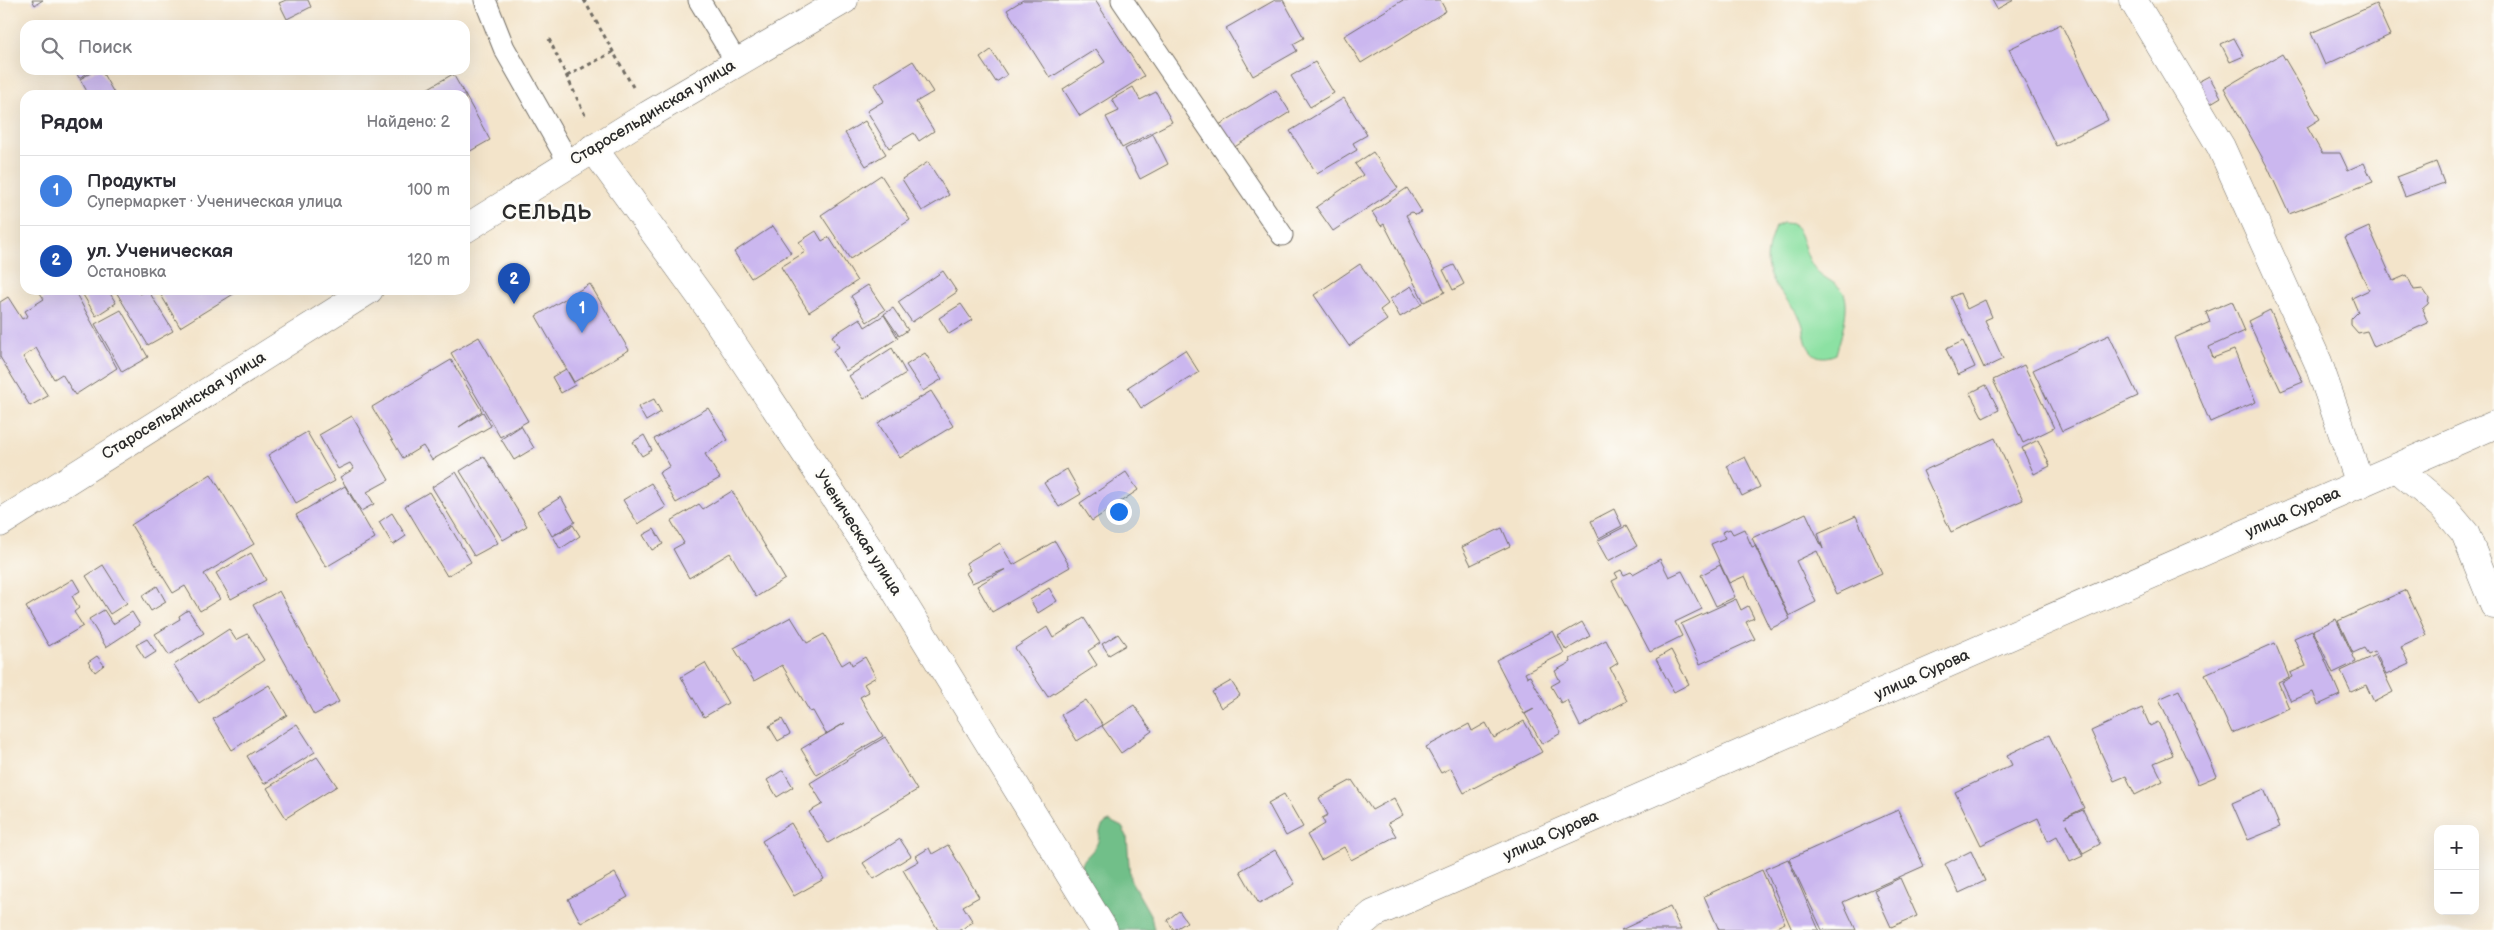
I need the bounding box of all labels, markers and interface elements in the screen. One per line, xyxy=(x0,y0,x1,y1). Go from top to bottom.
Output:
search box xyxy=(20,20,470,75)
icon: search xyxy=(38,34,66,62)
text: Поиск xyxy=(78,36,132,59)
street label: Старосельдинская улица xyxy=(567,56,739,170)
text: Рядом xyxy=(40,110,103,135)
text: Найдено: 2 xyxy=(366,113,450,132)
text: Продукты xyxy=(87,170,176,193)
text: 1 xyxy=(53,181,59,200)
text: 100 m xyxy=(407,181,450,200)
text: Супермаркет · Ученическая улица xyxy=(87,193,343,212)
district label: СЕЛЬДЬ xyxy=(502,200,592,225)
text: ул. Ученическая xyxy=(87,240,233,263)
text: 2 xyxy=(51,251,61,270)
text: 120 m xyxy=(407,251,450,270)
text: Остановка xyxy=(87,263,166,282)
pin: 2 xyxy=(498,263,530,304)
pin: 1 xyxy=(566,292,598,333)
street label: Старосельдинская улица xyxy=(99,347,270,464)
street label: Ученическая улица xyxy=(810,467,906,600)
street label: улица Сурова xyxy=(2243,483,2344,542)
your location xyxy=(1106,499,1132,525)
street label: улица Сурова xyxy=(1872,645,1973,704)
street label: улица Сурова xyxy=(1501,806,1602,865)
map controls xyxy=(2434,825,2479,915)
button: + xyxy=(2434,825,2479,870)
button: − xyxy=(2434,870,2479,915)

